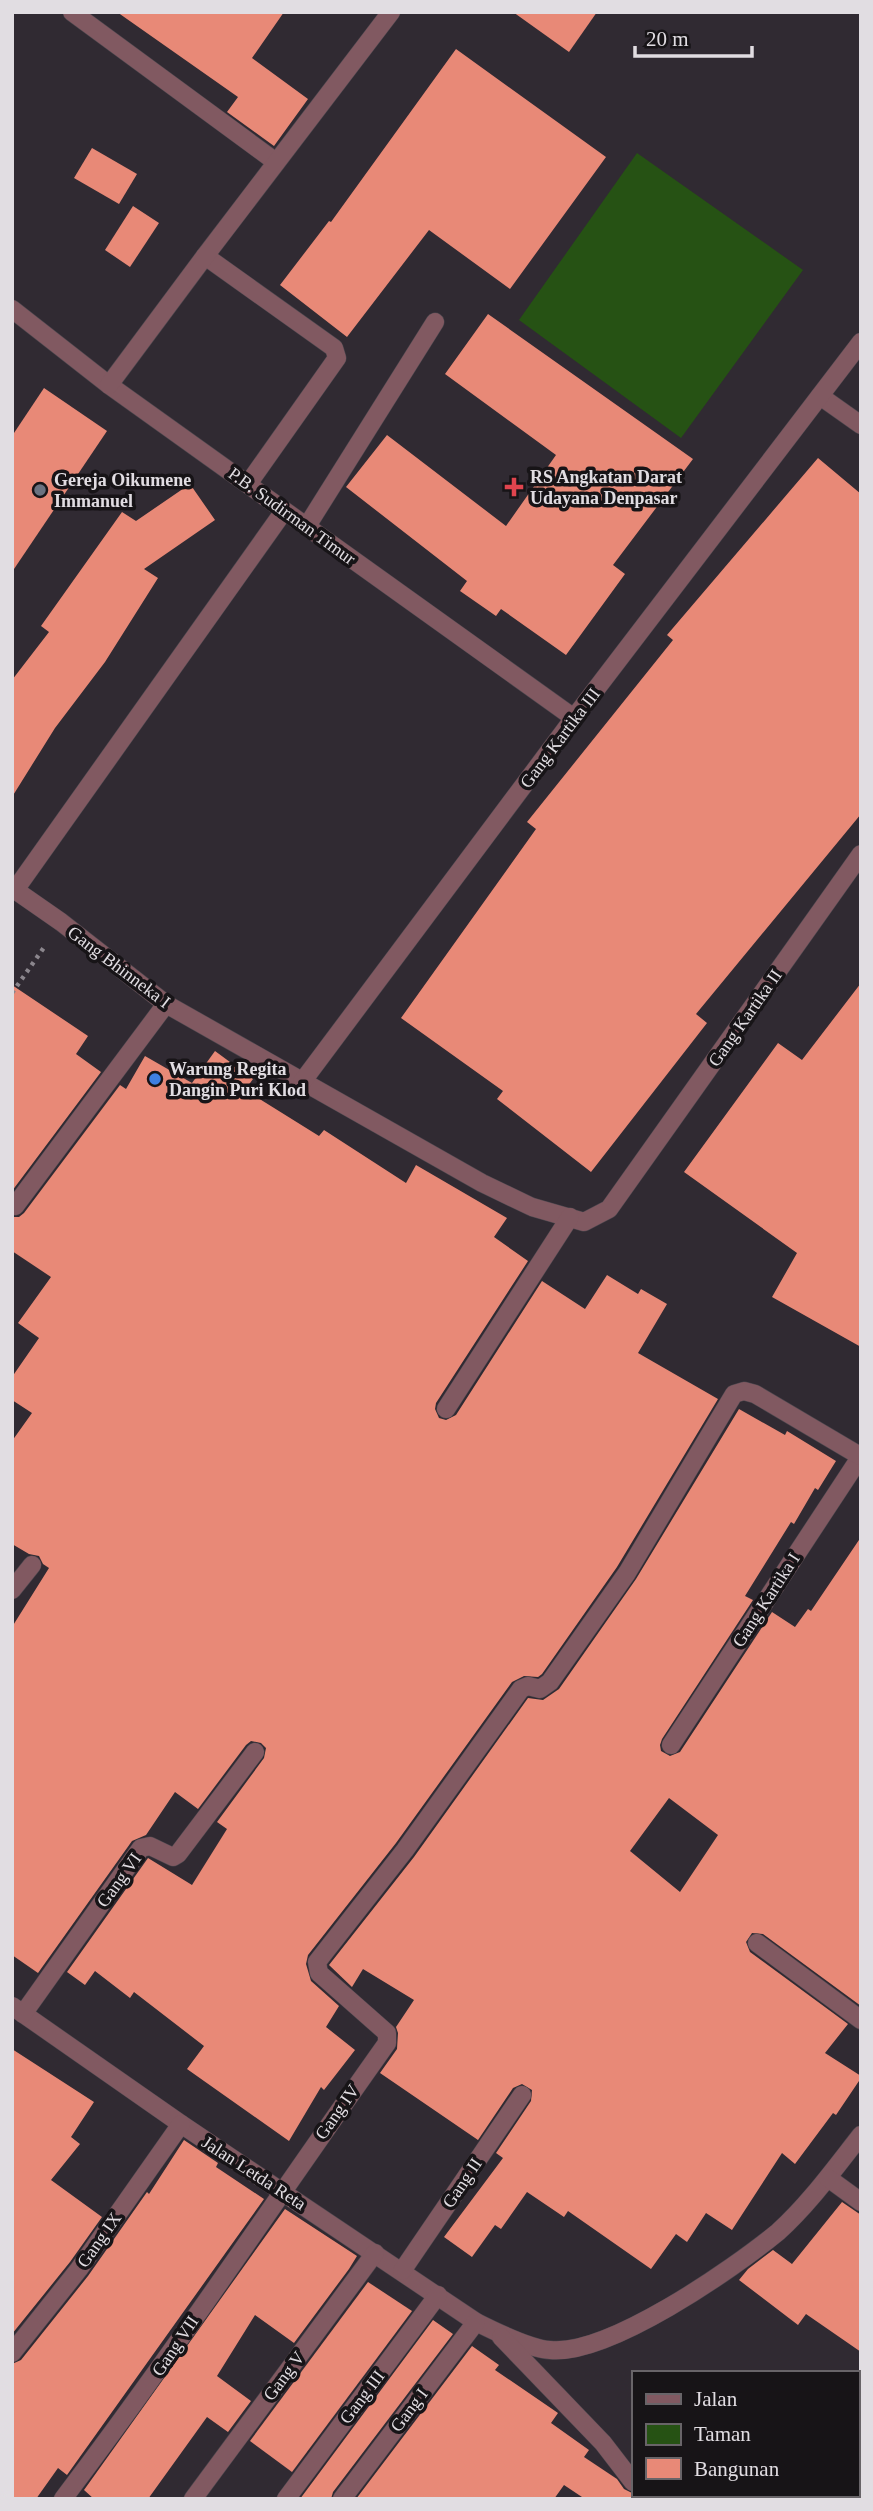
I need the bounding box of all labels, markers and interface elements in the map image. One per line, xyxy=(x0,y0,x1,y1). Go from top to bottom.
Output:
scale bar xyxy=(635,14,752,58)
text: 20 m xyxy=(646,27,689,51)
street label: P.B. Sudirman Timur xyxy=(225,463,359,569)
place label: RS Angkatan Darat Udayana Denpasar xyxy=(530,467,682,508)
place label: Gereja Oikumene Immanuel xyxy=(54,470,191,511)
marker: RS Angkatan Darat Udayana Denpasar xyxy=(504,477,524,497)
marker: Gereja Oikumene Immanuel xyxy=(32,482,48,498)
street label: Gang Kartika III xyxy=(516,684,604,792)
street label: Gang Bhinneka I xyxy=(64,922,174,1012)
street label: Gang Kartika II xyxy=(704,966,786,1070)
place label: Warung Regita Dangin Puri Klod xyxy=(169,1059,306,1100)
marker: Warung Regita Dangin Puri Klod xyxy=(147,1071,163,1087)
street label: Gang Kartika I xyxy=(728,1549,804,1651)
street label: Gang VI xyxy=(93,1849,145,1911)
street label: Gang IV xyxy=(311,2081,363,2143)
street label: Jalan Letda Reta xyxy=(198,2132,310,2214)
street label: Gang II xyxy=(438,2154,486,2212)
street label: Gang IX xyxy=(73,2209,125,2271)
street label: Gang VII xyxy=(148,2312,202,2380)
street label: Gang V xyxy=(259,2348,309,2404)
street label: Gang III xyxy=(336,2366,388,2428)
legend xyxy=(632,2371,859,2497)
street label: Gang I xyxy=(386,2384,432,2436)
text: Jalan xyxy=(694,2387,738,2411)
text: Taman xyxy=(694,2422,751,2446)
text: Bangunan xyxy=(694,2457,780,2481)

